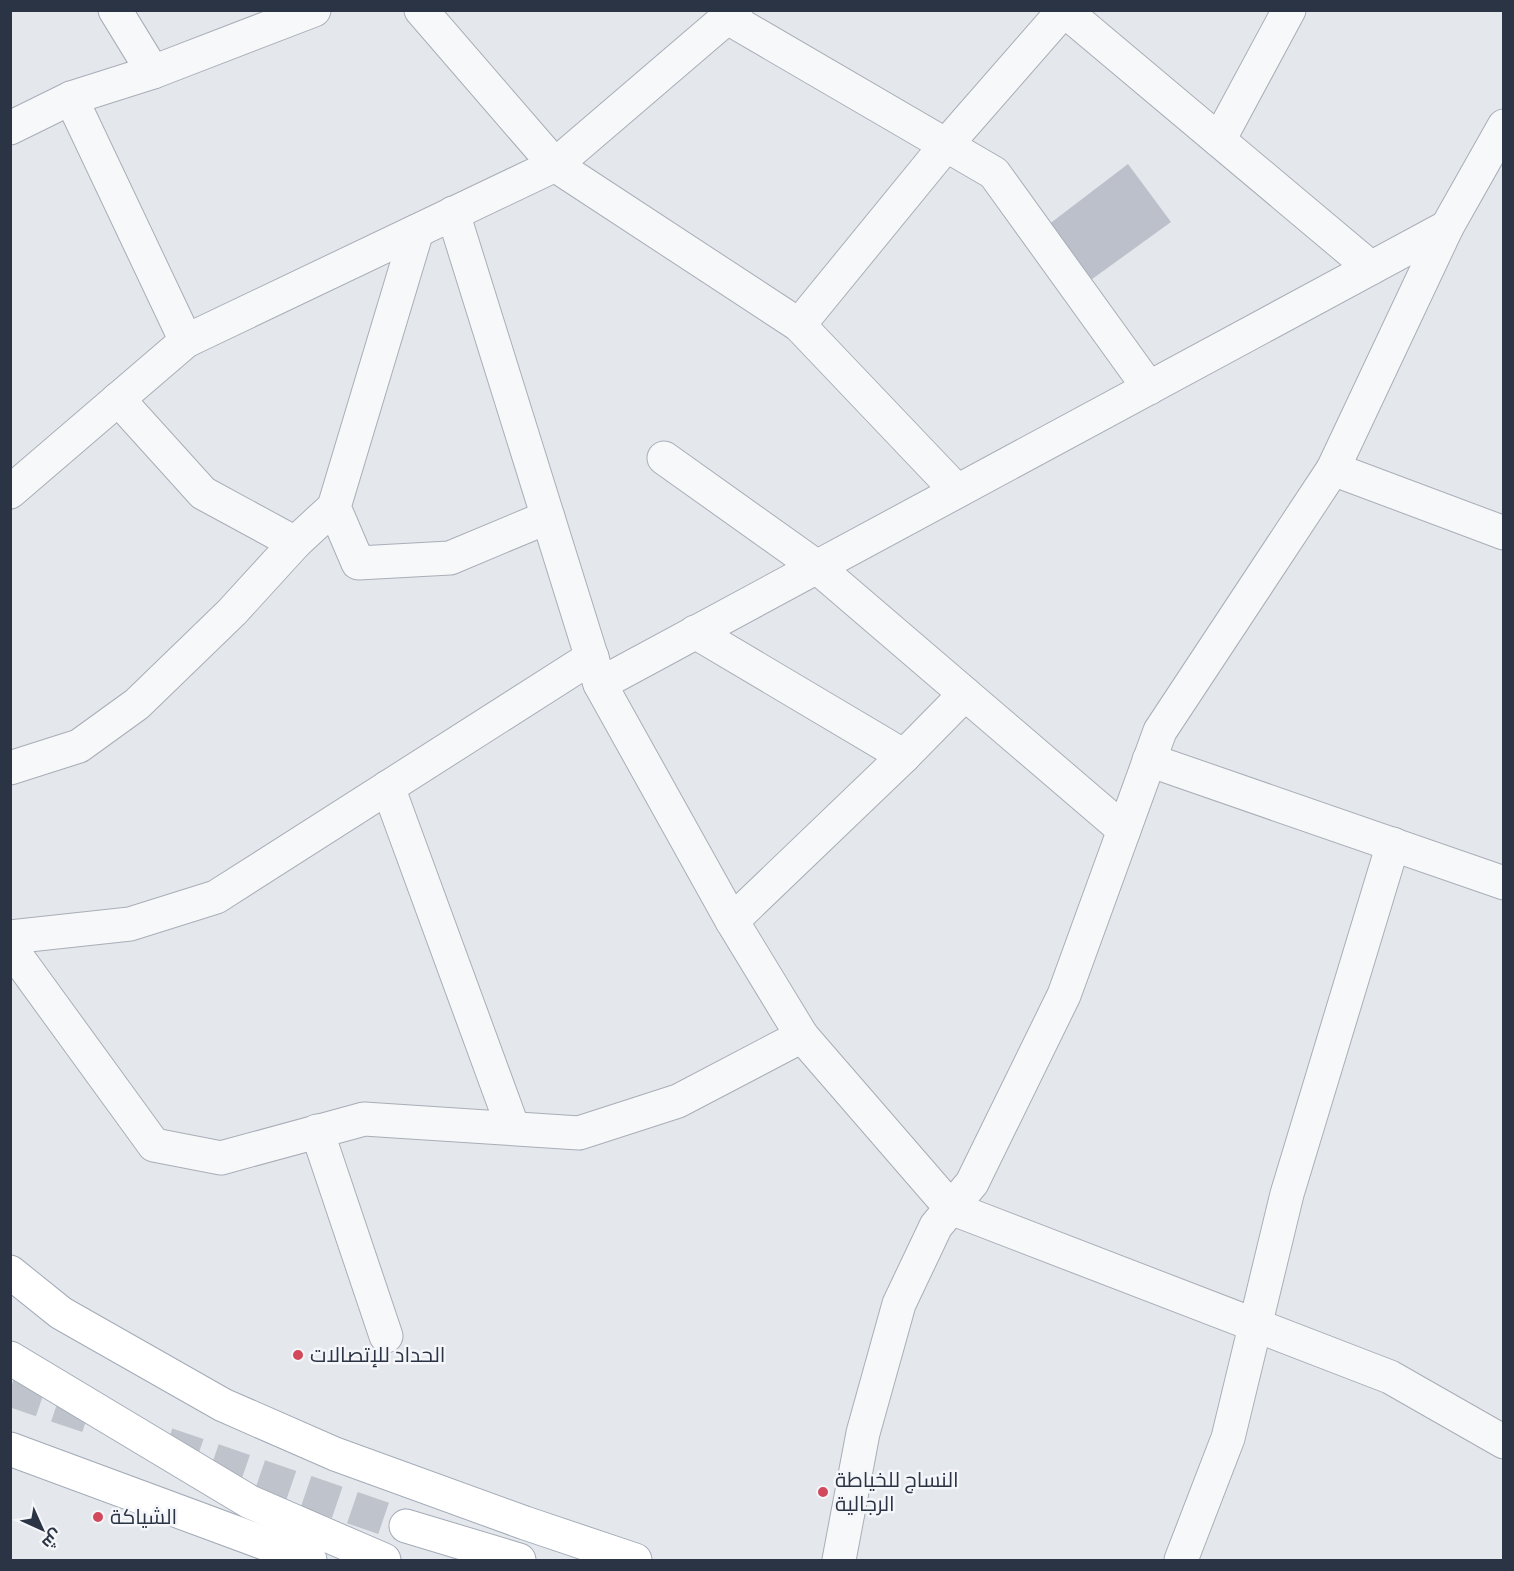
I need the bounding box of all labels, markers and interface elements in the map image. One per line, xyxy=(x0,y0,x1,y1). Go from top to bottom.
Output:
place label: الحداد للإتصالات xyxy=(310,1338,445,1370)
marker: الحداد للإتصالات xyxy=(291,1348,305,1362)
place label: النساج للخياطة الرجالية xyxy=(835,1463,959,1519)
marker: النساج للخياطة الرجالية xyxy=(816,1485,830,1499)
north arrow xyxy=(12,1499,72,1559)
place label: الشياكة xyxy=(110,1500,177,1532)
marker: الشياكة xyxy=(91,1510,105,1524)
text: ش xyxy=(37,1524,68,1555)

